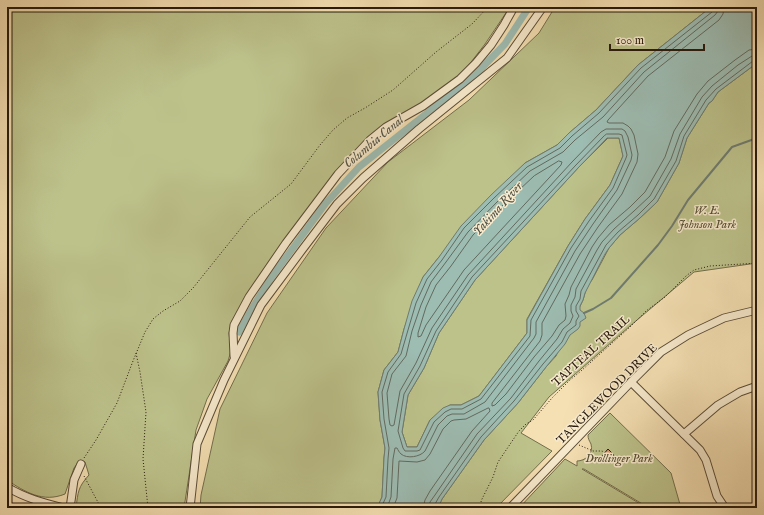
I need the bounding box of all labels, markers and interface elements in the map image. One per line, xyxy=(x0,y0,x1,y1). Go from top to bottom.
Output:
scale bar xyxy=(610,26,704,52)
text: 100 m xyxy=(616,33,644,48)
water label: Columbia Canal xyxy=(340,111,408,172)
water label: Yakima River xyxy=(469,178,527,239)
park label: W. E. Johnson Park xyxy=(678,203,736,232)
street label: TAPTEAL TRAIL xyxy=(549,312,633,390)
street label: TANGLEWOOD DRIVE xyxy=(554,341,660,447)
park label: Drollinger Park xyxy=(585,451,653,467)

